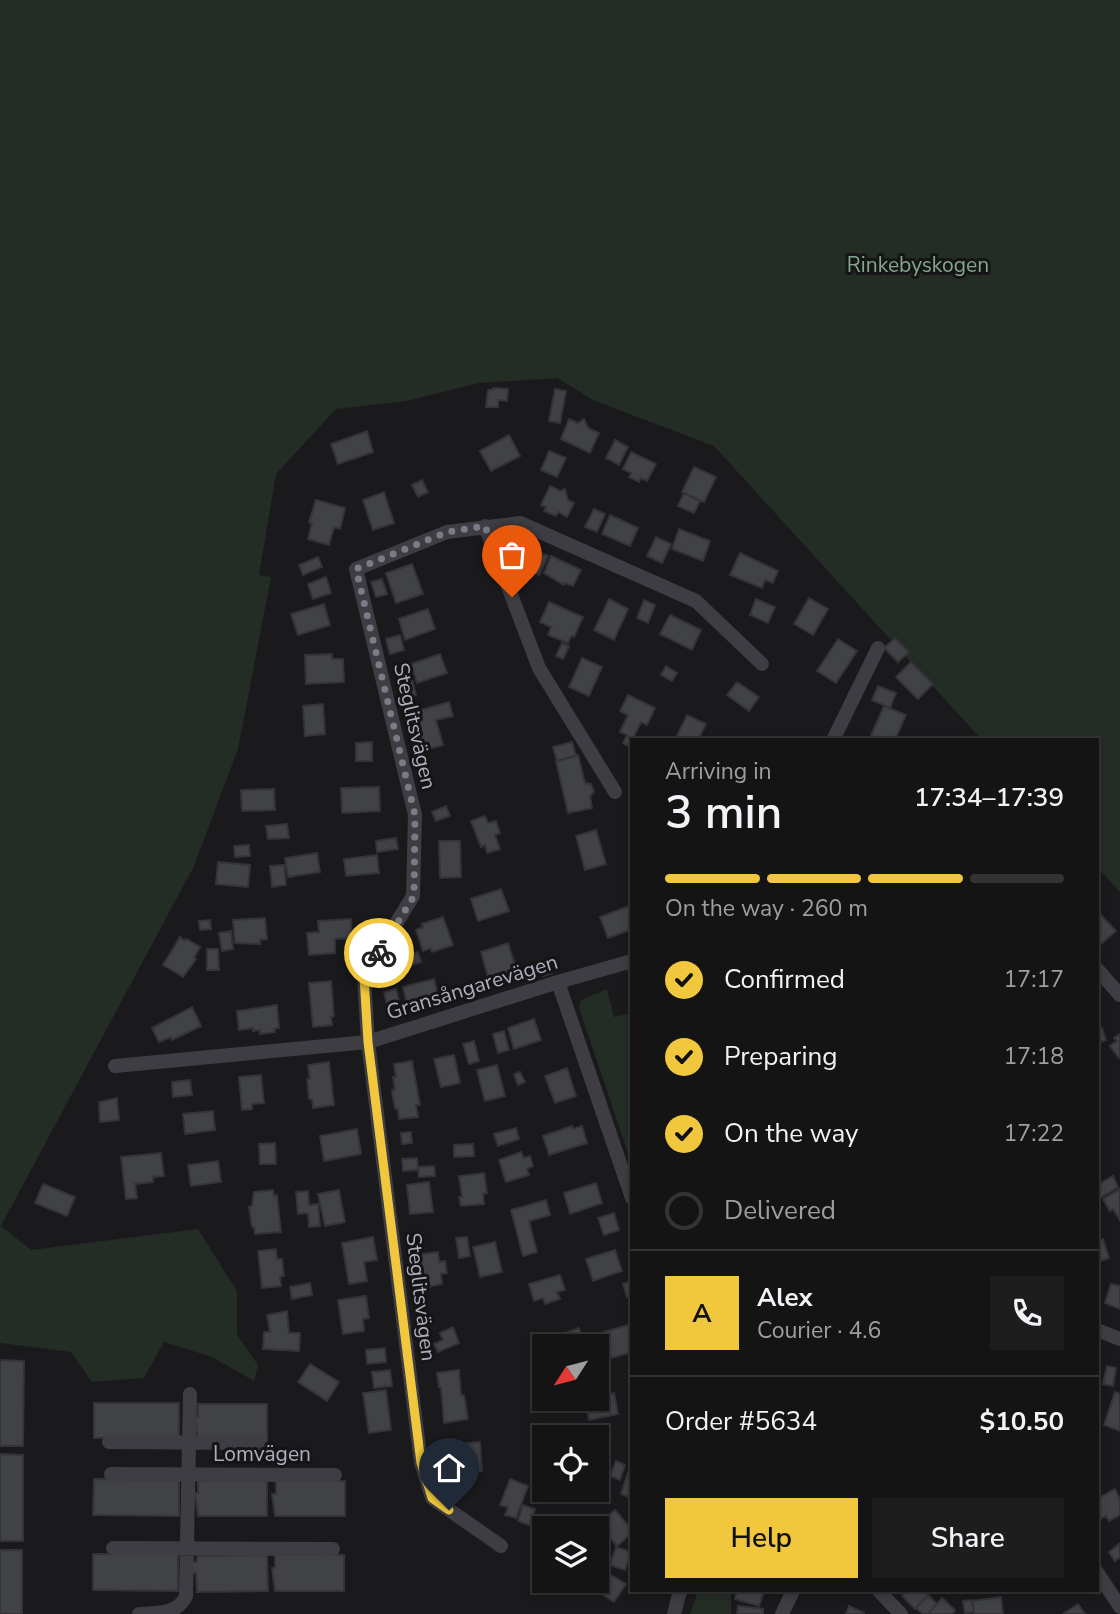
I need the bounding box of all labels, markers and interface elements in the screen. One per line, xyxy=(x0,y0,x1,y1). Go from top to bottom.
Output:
park label: Rinkebyskogen xyxy=(847,251,989,279)
pin xyxy=(482,525,542,597)
icon: bag xyxy=(493,536,531,574)
street label: Steglitsvägen xyxy=(387,660,443,792)
text: Arriving in xyxy=(665,756,772,787)
text: 17:34–17:39 xyxy=(914,780,1064,815)
text: 3 min xyxy=(665,781,782,844)
text: On the way · 260 m xyxy=(665,893,868,924)
courier xyxy=(344,918,414,988)
icon: bike xyxy=(360,934,398,972)
street label: Gransångarevägen xyxy=(383,948,561,1026)
icon: check xyxy=(665,961,703,999)
text: Confirmed xyxy=(724,962,845,997)
text: 17:17 xyxy=(1004,964,1064,995)
icon: check xyxy=(665,1038,703,1076)
text: Preparing xyxy=(724,1039,837,1074)
text: 17:18 xyxy=(1004,1041,1064,1072)
icon: check xyxy=(665,1115,703,1153)
text: On the way xyxy=(724,1116,858,1151)
text: 17:22 xyxy=(1004,1118,1064,1149)
text: Delivered xyxy=(724,1193,836,1228)
street label: Steglitsvägen xyxy=(399,1231,443,1363)
button: phone xyxy=(990,1276,1064,1350)
text: Alex xyxy=(757,1280,813,1315)
text: A xyxy=(692,1296,712,1331)
text: Courier · 4.6 xyxy=(757,1315,881,1346)
north arrow xyxy=(532,1334,609,1410)
map controls xyxy=(532,1334,609,1593)
text: Order #5634 xyxy=(665,1404,817,1439)
text: $10.50 xyxy=(980,1404,1064,1439)
button: locate xyxy=(532,1425,609,1502)
pin xyxy=(419,1438,479,1510)
street label: Lomvägen xyxy=(213,1440,311,1468)
icon: home xyxy=(430,1449,468,1487)
button: Help xyxy=(665,1498,858,1578)
button: Share xyxy=(872,1498,1064,1578)
button: layers xyxy=(532,1516,609,1593)

